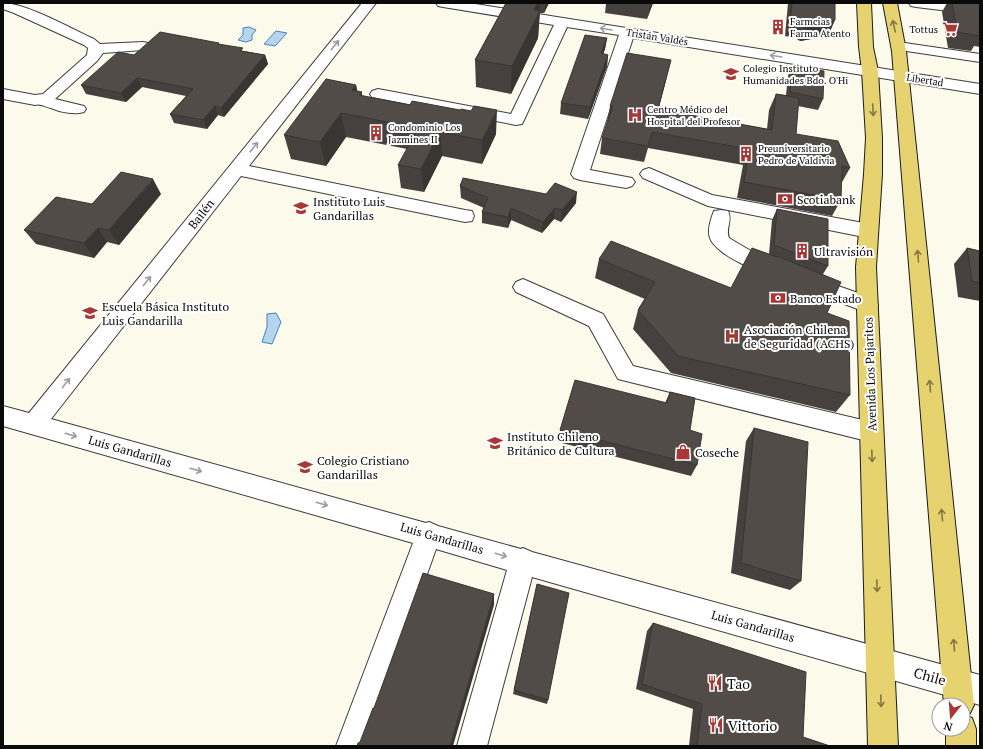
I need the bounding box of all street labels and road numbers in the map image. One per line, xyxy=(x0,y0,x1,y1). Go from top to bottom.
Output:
street label: Tristán Valdés xyxy=(625,26,689,48)
street label: Libertad xyxy=(906,71,945,89)
street label: Bailén xyxy=(185,196,217,232)
street label: Avenida Los Pajaritos xyxy=(861,317,879,431)
street label: Luis Gandarillas xyxy=(87,432,173,470)
street label: Luis Gandarillas xyxy=(399,519,485,557)
street label: Luis Gandarillas xyxy=(710,607,796,645)
street label: Chile xyxy=(912,663,948,689)

